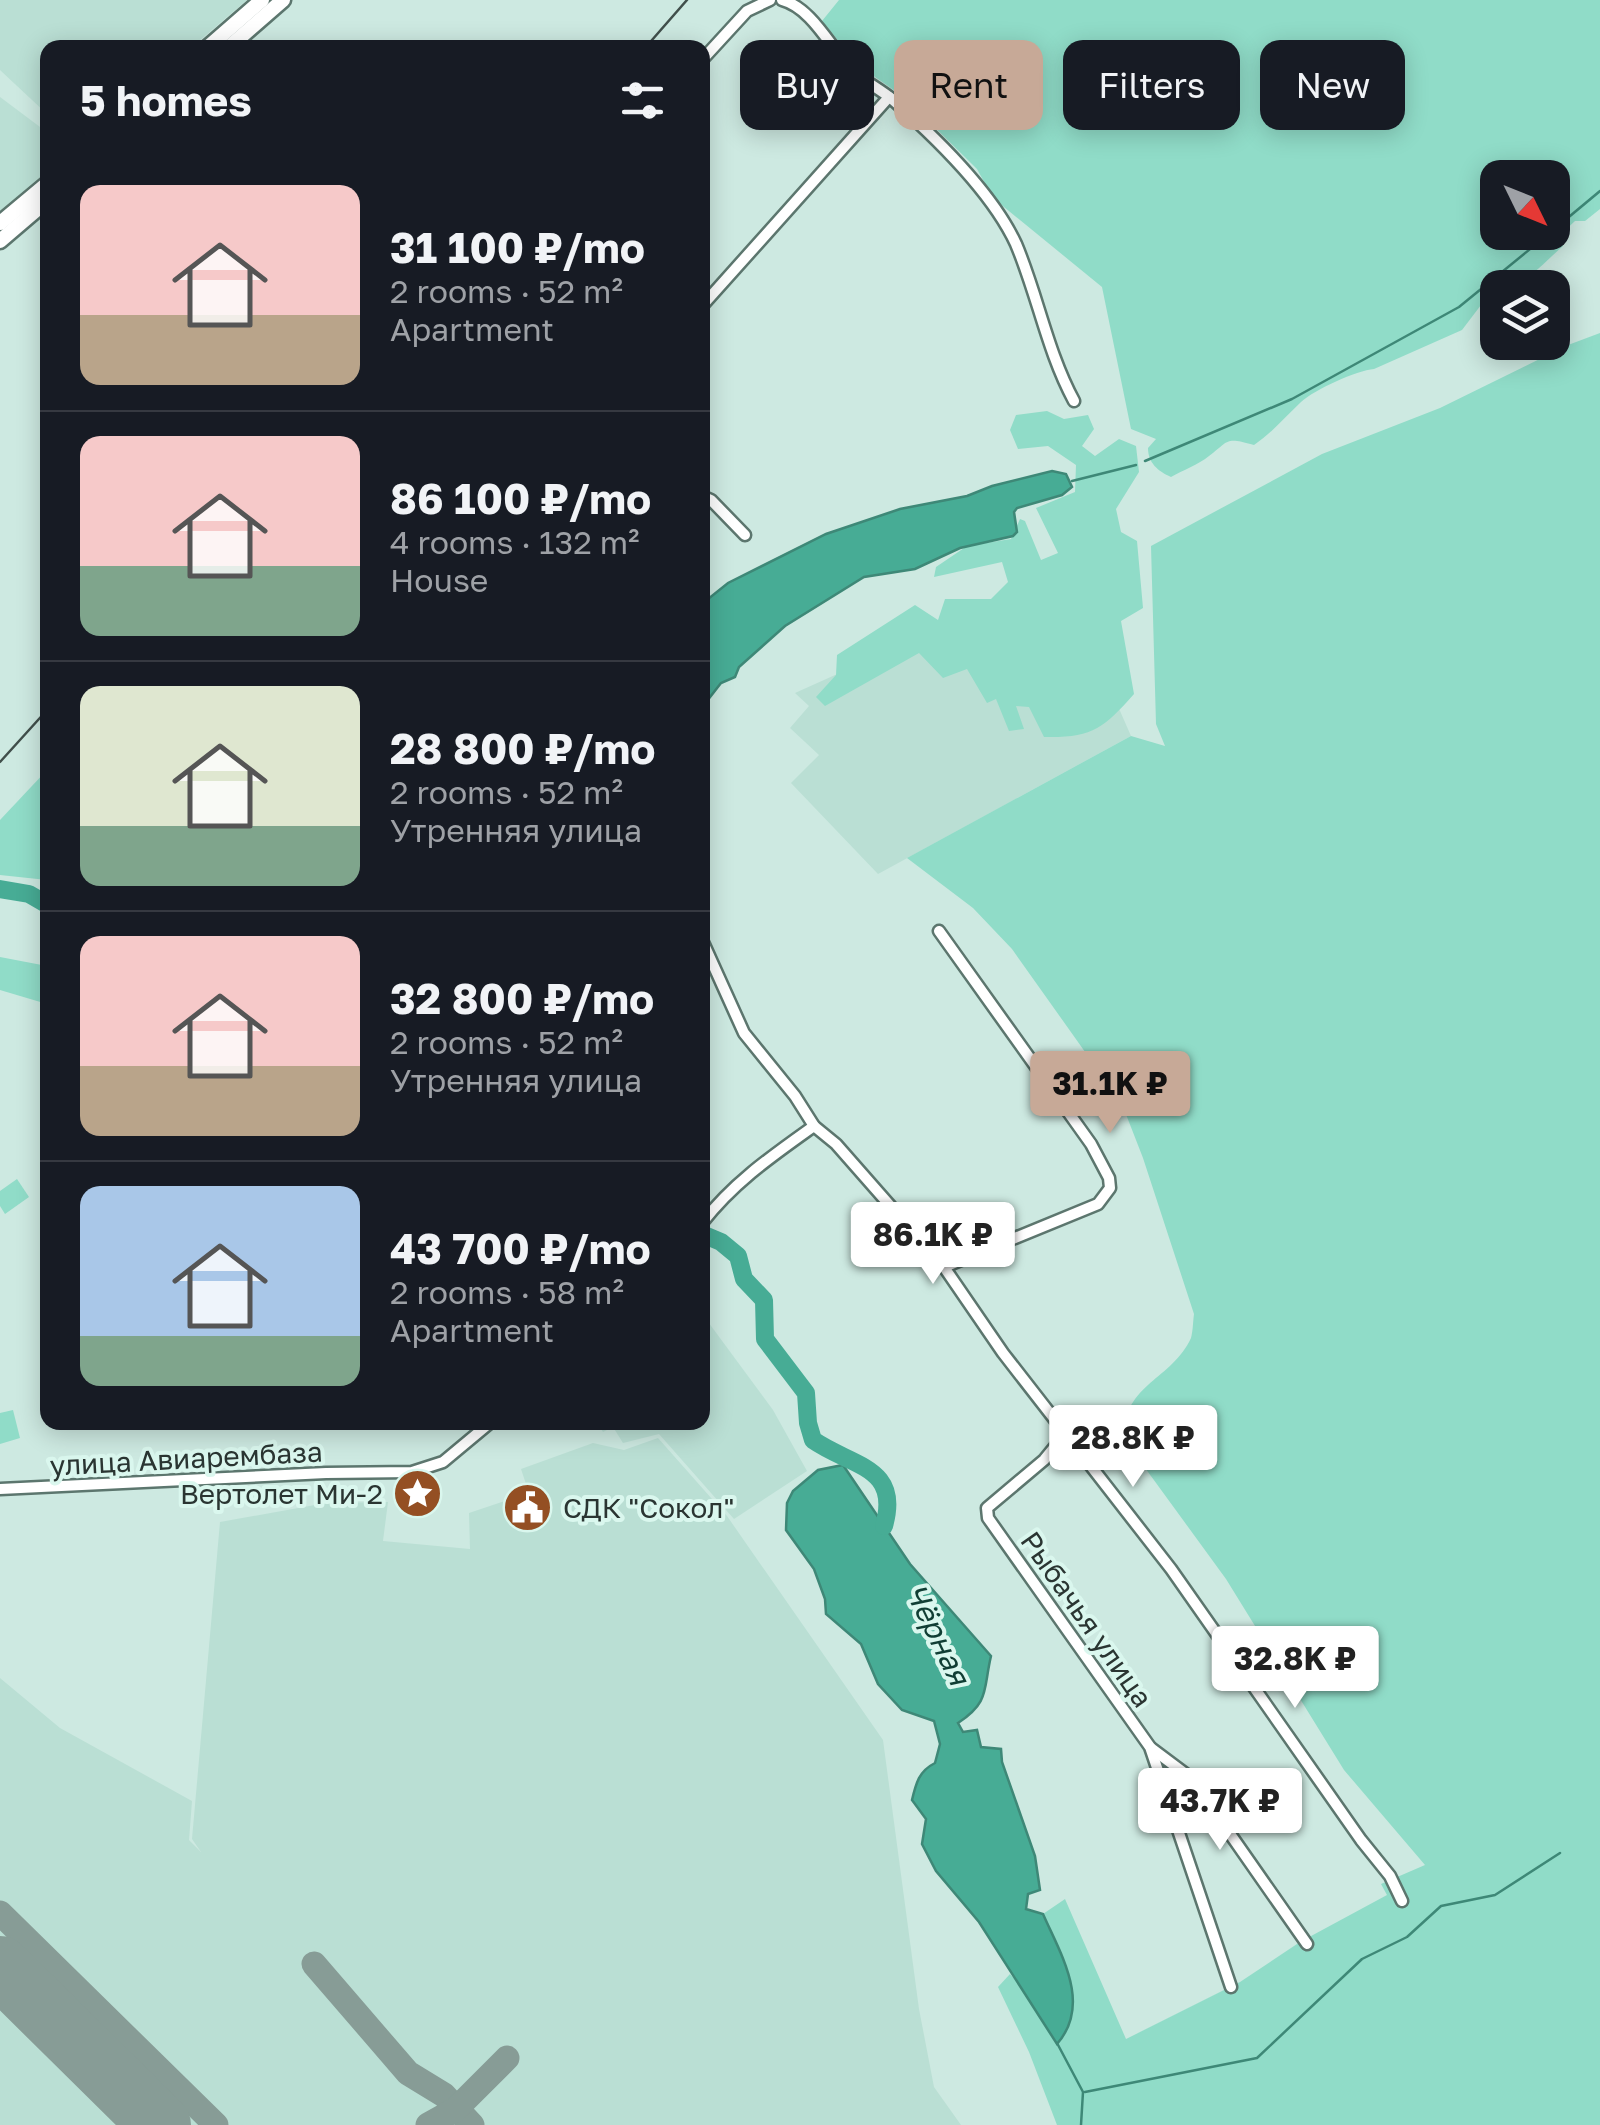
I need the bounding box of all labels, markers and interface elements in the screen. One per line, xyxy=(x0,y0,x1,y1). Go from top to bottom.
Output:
chip: Buy xyxy=(740,40,874,130)
chip: Rent xyxy=(894,40,1043,130)
chip: Filters xyxy=(1063,40,1240,130)
chip: New xyxy=(1260,40,1405,130)
icon: filters xyxy=(615,73,670,128)
text: 5 homes xyxy=(80,75,252,125)
north arrow xyxy=(1480,160,1570,250)
map controls xyxy=(1480,160,1570,360)
text: 31 100 ₽/mo xyxy=(390,222,645,272)
icon: home xyxy=(160,225,280,345)
button: layers xyxy=(1480,270,1570,360)
text: 2 rooms · 52 m² xyxy=(390,272,623,310)
text: Apartment xyxy=(390,310,554,348)
text: 86 100 ₽/mo xyxy=(390,473,651,523)
icon: home xyxy=(160,476,280,596)
text: 4 rooms · 132 m² xyxy=(390,523,640,561)
text: House xyxy=(390,561,488,599)
text: 28 800 ₽/mo xyxy=(390,723,655,773)
icon: home xyxy=(160,726,280,846)
text: 2 rooms · 52 m² xyxy=(390,773,623,811)
text: Утренняя улица xyxy=(390,811,642,849)
text: 32 800 ₽/mo xyxy=(390,973,654,1023)
icon: home xyxy=(160,976,280,1096)
text: 2 rooms · 52 m² xyxy=(390,1023,623,1061)
pin: 31.1K ₽ xyxy=(1018,1051,1202,1136)
text: Утренняя улица xyxy=(390,1061,642,1099)
text: 31.1K ₽ xyxy=(1052,1064,1168,1102)
pin: 86.1K ₽ xyxy=(841,1202,1025,1287)
text: 86.1K ₽ xyxy=(873,1215,993,1253)
text: 43 700 ₽/mo xyxy=(390,1223,651,1273)
icon: home xyxy=(160,1226,280,1346)
text: 2 rooms · 58 m² xyxy=(390,1273,624,1311)
text: Apartment xyxy=(390,1311,554,1349)
pin: 28.8K ₽ xyxy=(1041,1405,1225,1490)
text: 28.8K ₽ xyxy=(1071,1418,1195,1456)
street label: улица Авиарембаза xyxy=(49,1434,323,1482)
place icon: Вертолет Ми-2 xyxy=(392,1467,444,1519)
place label: Вертолет Ми-2 xyxy=(180,1477,383,1510)
public building icon: СДК "Сокол" xyxy=(502,1481,554,1533)
place label: СДК "Сокол" xyxy=(563,1491,734,1524)
street label: Рыбачья улица xyxy=(1014,1525,1160,1713)
water label: Чёрная xyxy=(898,1577,979,1692)
pin: 32.8K ₽ xyxy=(1203,1626,1387,1711)
text: 32.8K ₽ xyxy=(1234,1639,1356,1677)
pin: 43.7K ₽ xyxy=(1128,1768,1312,1853)
text: 43.7K ₽ xyxy=(1160,1781,1280,1819)

